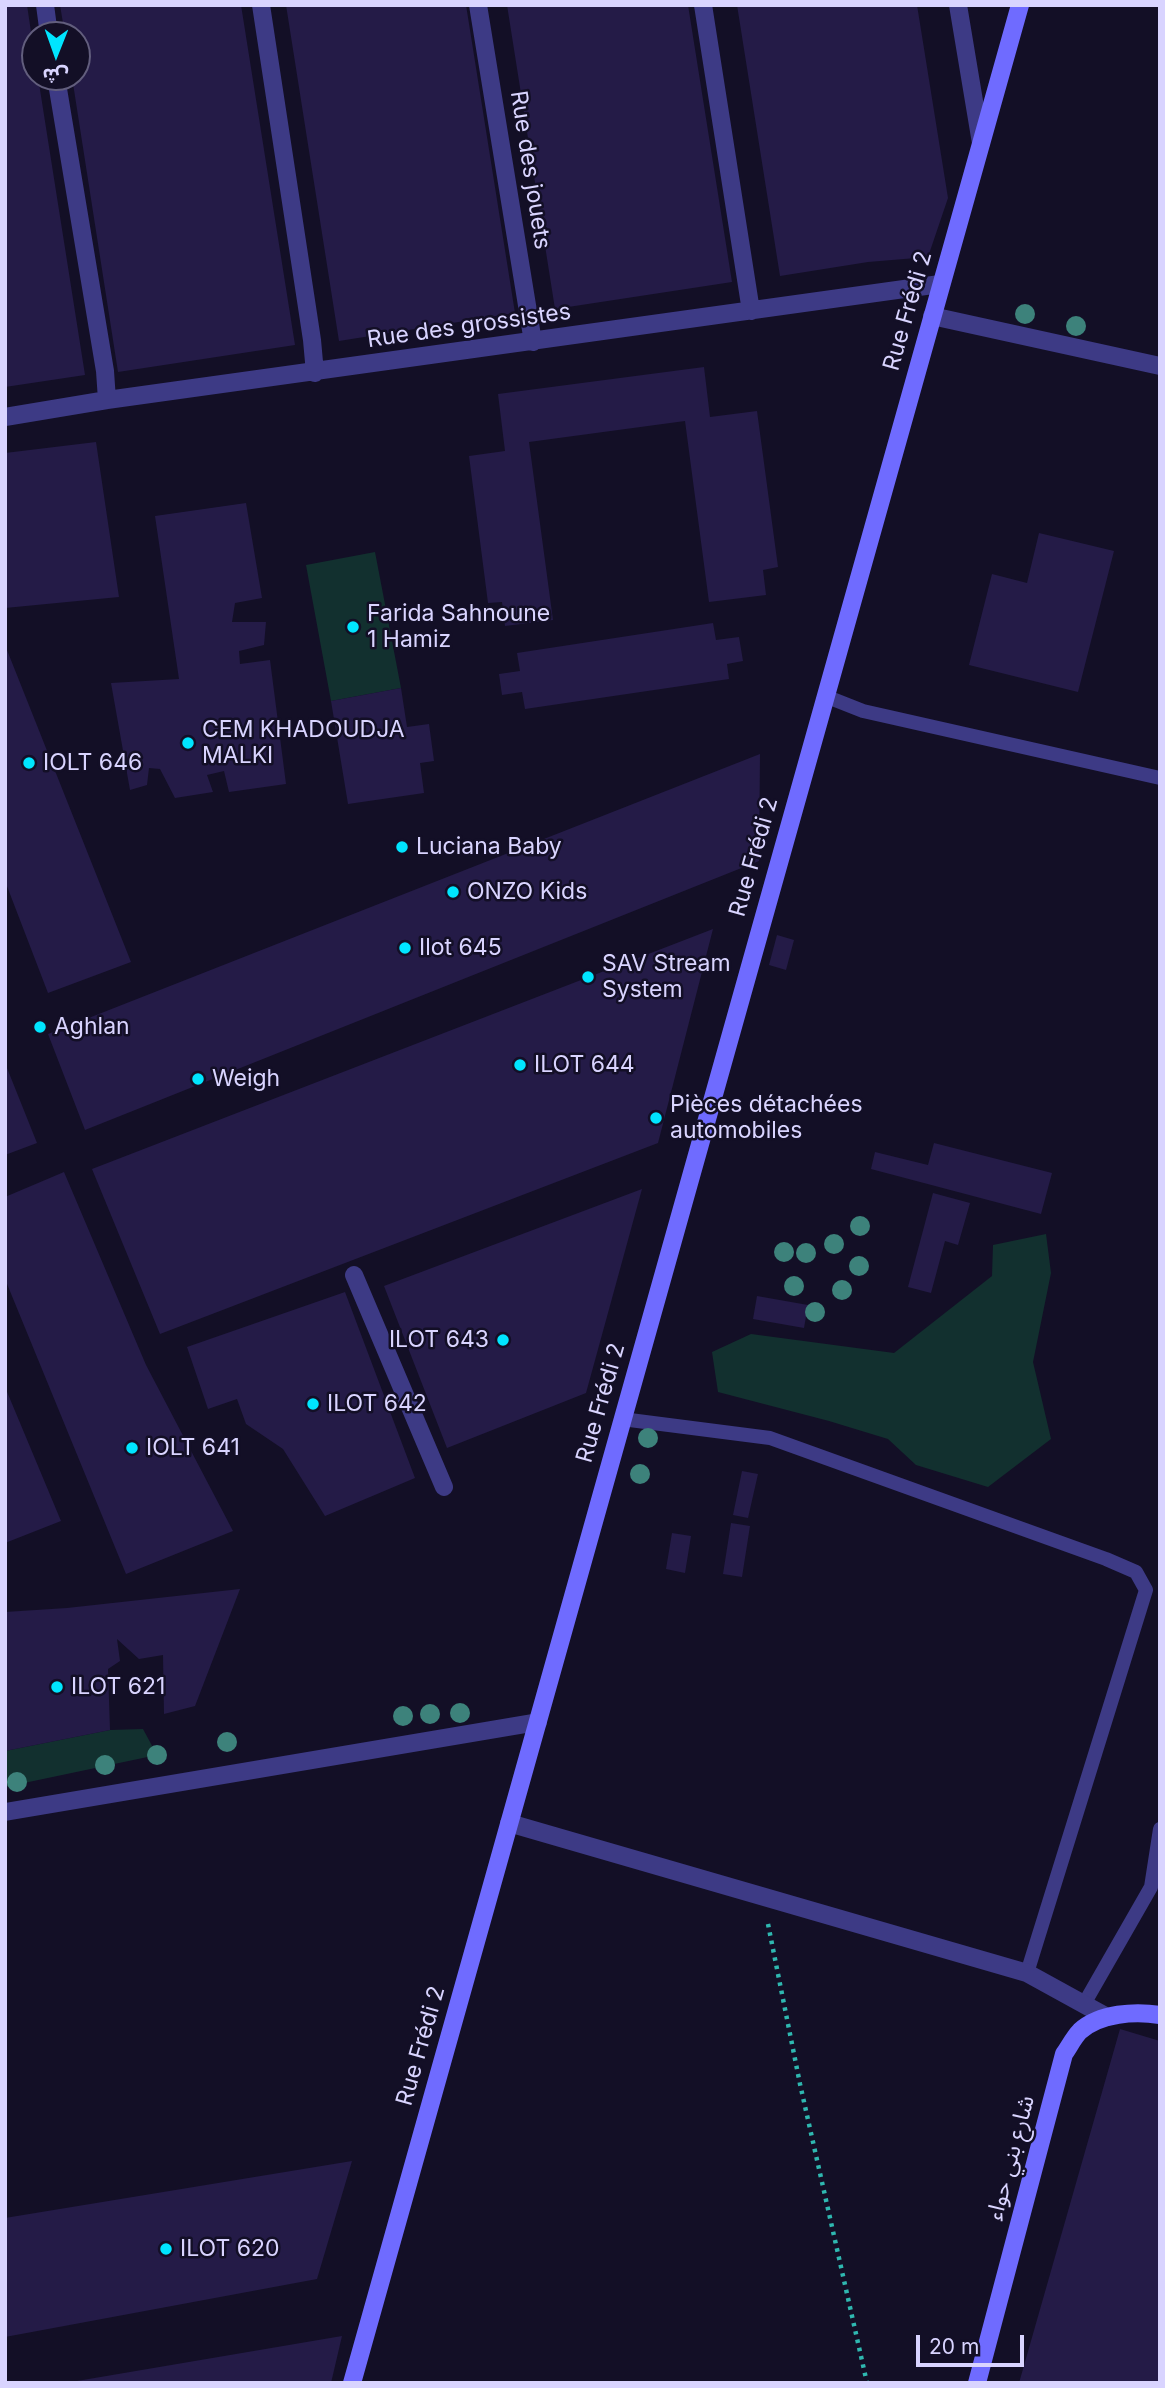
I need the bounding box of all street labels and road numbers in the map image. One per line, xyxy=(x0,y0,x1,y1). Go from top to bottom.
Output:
street label: Rue des jouets xyxy=(504,89,556,251)
street label: Rue Frédi 2 xyxy=(878,248,938,374)
street label: Rue des grossistes xyxy=(365,298,573,354)
street label: Rue Frédi 2 xyxy=(724,794,784,920)
street label: Rue Frédi 2 xyxy=(571,1340,631,1466)
street label: Rue Frédi 2 xyxy=(391,1983,451,2109)
street label: شارع بني حواء xyxy=(981,2093,1041,2223)

